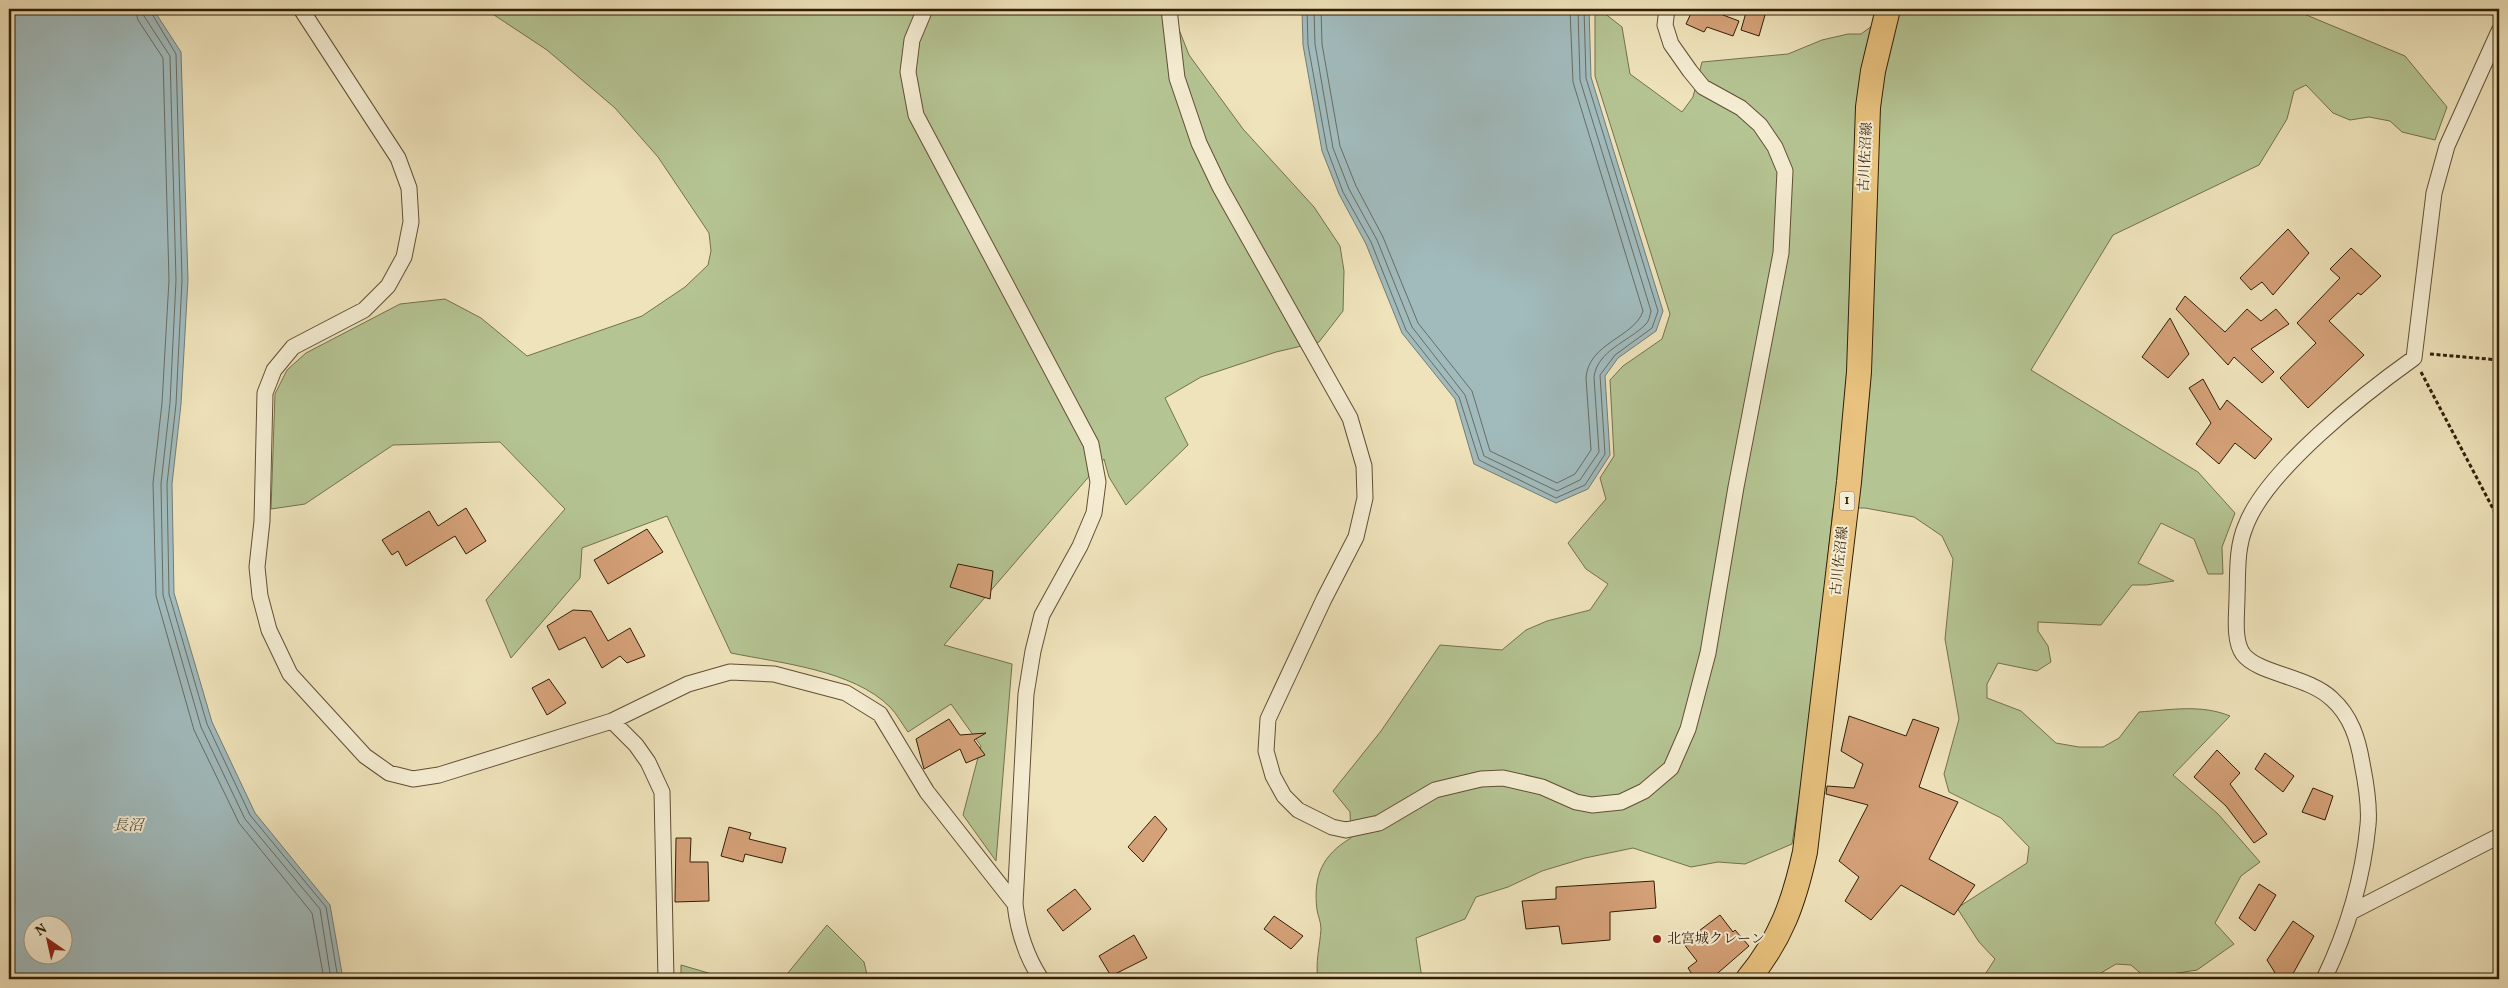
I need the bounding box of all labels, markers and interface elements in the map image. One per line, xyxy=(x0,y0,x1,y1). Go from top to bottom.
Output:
street label: 古川佐沼線 xyxy=(1855,122,1877,192)
road number: 1 xyxy=(1840,492,1854,511)
street label: 古川佐沼線 xyxy=(1827,525,1853,597)
water label: 長沼 xyxy=(113,816,146,837)
north arrow xyxy=(22,916,72,966)
text: N xyxy=(32,920,51,941)
place label: 北宮城クレーン xyxy=(1667,930,1765,949)
marker: 北宮城クレーン xyxy=(1651,933,1663,945)

